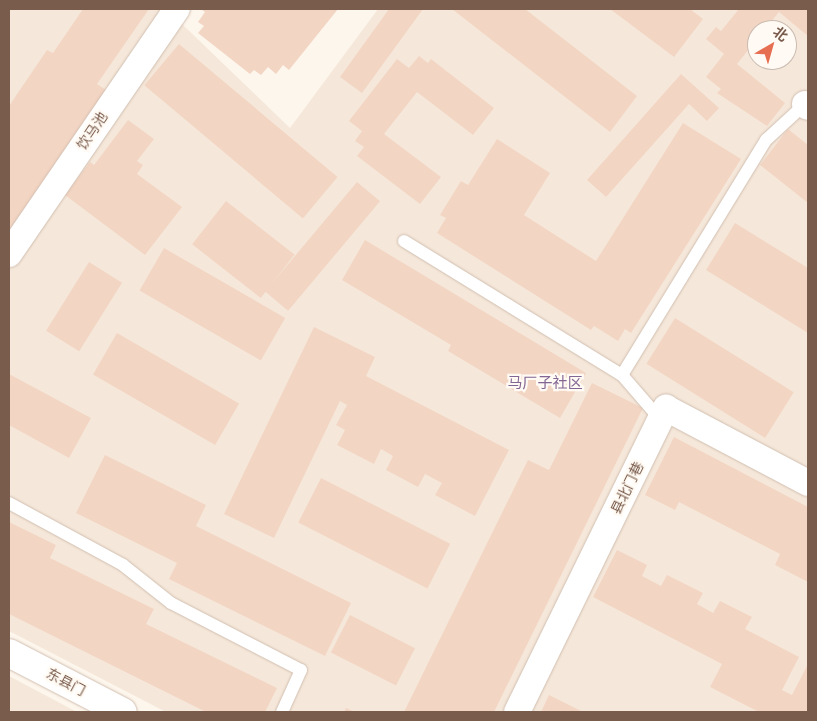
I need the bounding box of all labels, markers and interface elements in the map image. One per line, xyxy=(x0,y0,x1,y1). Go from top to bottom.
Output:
north arrow xyxy=(747,20,797,70)
text: 北 xyxy=(770,23,791,45)
street label: 饮马池 xyxy=(73,109,111,153)
district label: 马厂子社区 xyxy=(508,374,582,392)
street label: 县北门巷 xyxy=(607,459,647,517)
street label: 东县门 xyxy=(44,665,88,699)

